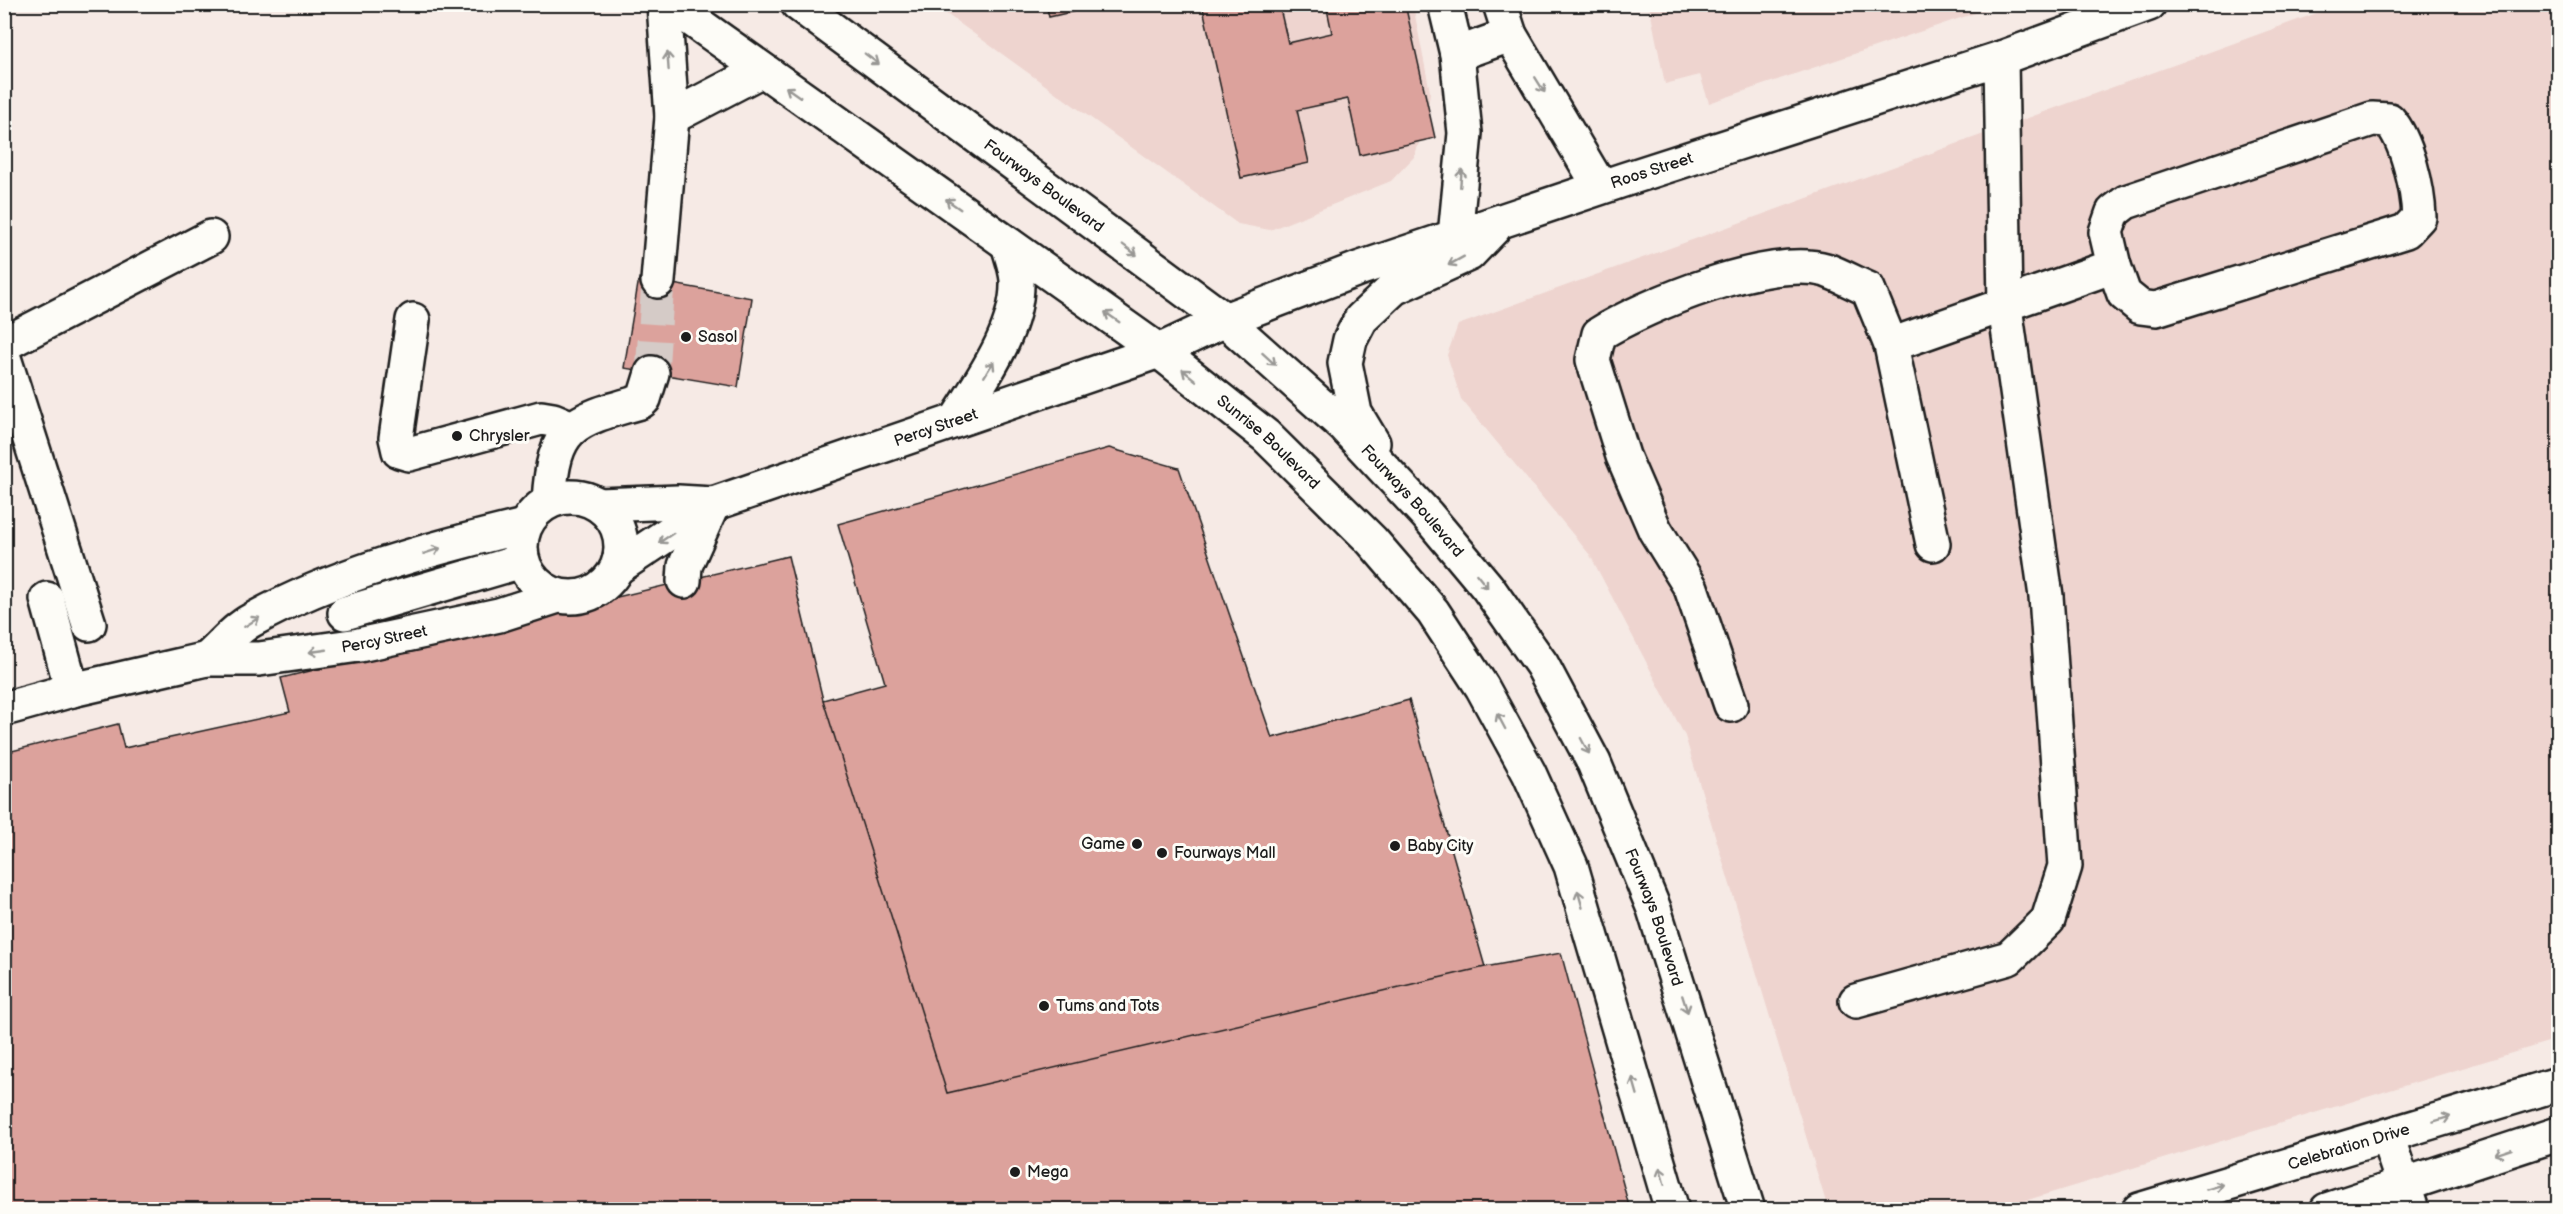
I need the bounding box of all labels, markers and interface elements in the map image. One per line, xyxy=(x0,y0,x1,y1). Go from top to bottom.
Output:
one-way arrow xyxy=(663,51,674,71)
one-way arrow xyxy=(863,53,879,65)
one-way arrow xyxy=(1535,76,1547,93)
one-way arrow xyxy=(786,86,802,98)
street label: Fourways Boulevard xyxy=(980,135,1108,237)
street label: Roos Street xyxy=(1608,149,1695,193)
one-way arrow xyxy=(1456,169,1467,188)
one-way arrow xyxy=(945,198,961,210)
one-way arrow xyxy=(1121,244,1137,256)
one-way arrow xyxy=(1448,255,1465,267)
one-way arrow xyxy=(1104,311,1120,323)
place label: Sasol xyxy=(698,328,737,347)
marker: Sasol xyxy=(679,330,693,344)
one-way arrow xyxy=(1261,352,1276,366)
one-way arrow xyxy=(983,361,995,378)
one-way arrow xyxy=(1181,368,1197,381)
street label: Sunrise Boulevard xyxy=(1213,391,1324,493)
street label: Percy Street xyxy=(892,404,980,451)
place label: Chrysler xyxy=(469,427,530,446)
marker: Chrysler xyxy=(450,429,464,443)
street label: Fourways Boulevard xyxy=(1357,441,1468,561)
one-way arrow xyxy=(658,532,675,544)
one-way arrow xyxy=(422,545,441,556)
one-way arrow xyxy=(1475,573,1489,588)
one-way arrow xyxy=(243,615,260,628)
street label: Percy Street xyxy=(340,621,429,657)
one-way arrow xyxy=(309,645,329,656)
one-way arrow xyxy=(1495,713,1507,730)
one-way arrow xyxy=(1580,737,1591,755)
place label: Game xyxy=(1081,835,1126,854)
marker: Game xyxy=(1130,837,1144,851)
place label: Baby City xyxy=(1407,837,1474,856)
marker: Baby City xyxy=(1388,839,1402,853)
place label: Fourways Mall xyxy=(1174,844,1276,863)
marker: Fourways Mall xyxy=(1155,846,1169,860)
street label: Fourways Boulevard xyxy=(1621,846,1687,988)
one-way arrow xyxy=(1574,890,1585,909)
one-way arrow xyxy=(1680,994,1691,1013)
place label: Tums and Tots xyxy=(1056,997,1159,1016)
marker: Tums and Tots xyxy=(1037,999,1051,1013)
one-way arrow xyxy=(1629,1077,1640,1096)
one-way arrow xyxy=(2432,1113,2451,1124)
street label: Celebration Drive xyxy=(2286,1120,2412,1174)
one-way arrow xyxy=(2494,1147,2513,1158)
place label: Mega xyxy=(1027,1163,1069,1182)
marker: Mega xyxy=(1008,1165,1022,1179)
one-way arrow xyxy=(1656,1167,1667,1186)
one-way arrow xyxy=(2205,1181,2224,1192)

